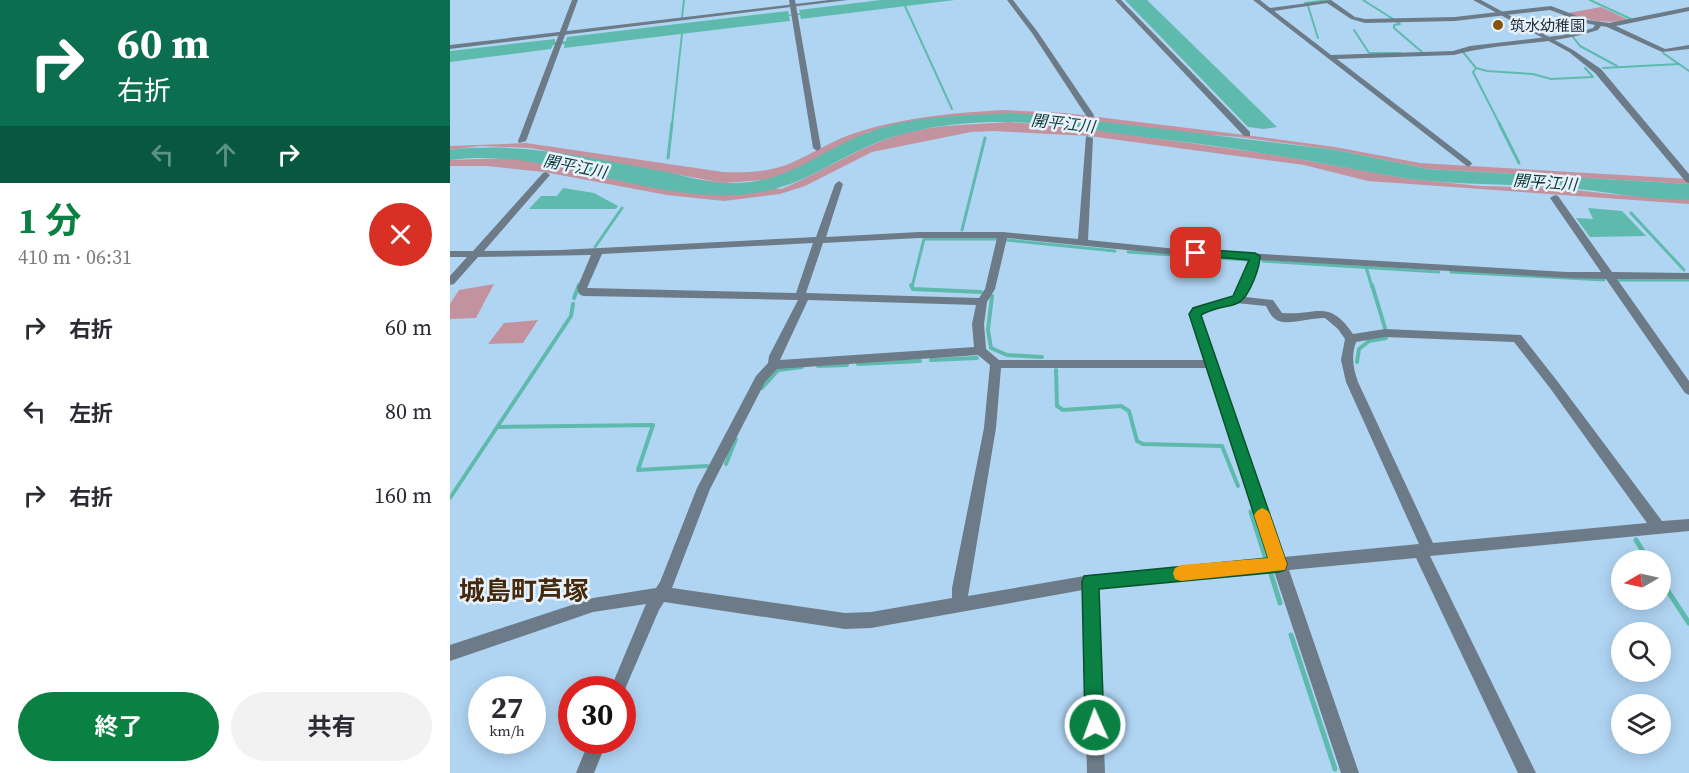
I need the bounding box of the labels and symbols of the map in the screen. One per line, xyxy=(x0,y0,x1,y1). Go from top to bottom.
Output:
place label: 筑水幼稚園 xyxy=(1510,15,1585,36)
marker: 筑水幼稚園 xyxy=(1491,18,1505,32)
water label: 開平江川 xyxy=(1030,109,1098,137)
water label: 開平江川 xyxy=(541,149,610,183)
water label: 開平江川 xyxy=(1512,169,1580,195)
pin xyxy=(1170,227,1221,278)
north arrow xyxy=(1611,550,1671,610)
district label: 城島町芦塚 xyxy=(459,573,589,609)
speed limit sign: 30 xyxy=(558,676,636,754)
position arrow xyxy=(1063,693,1127,757)

